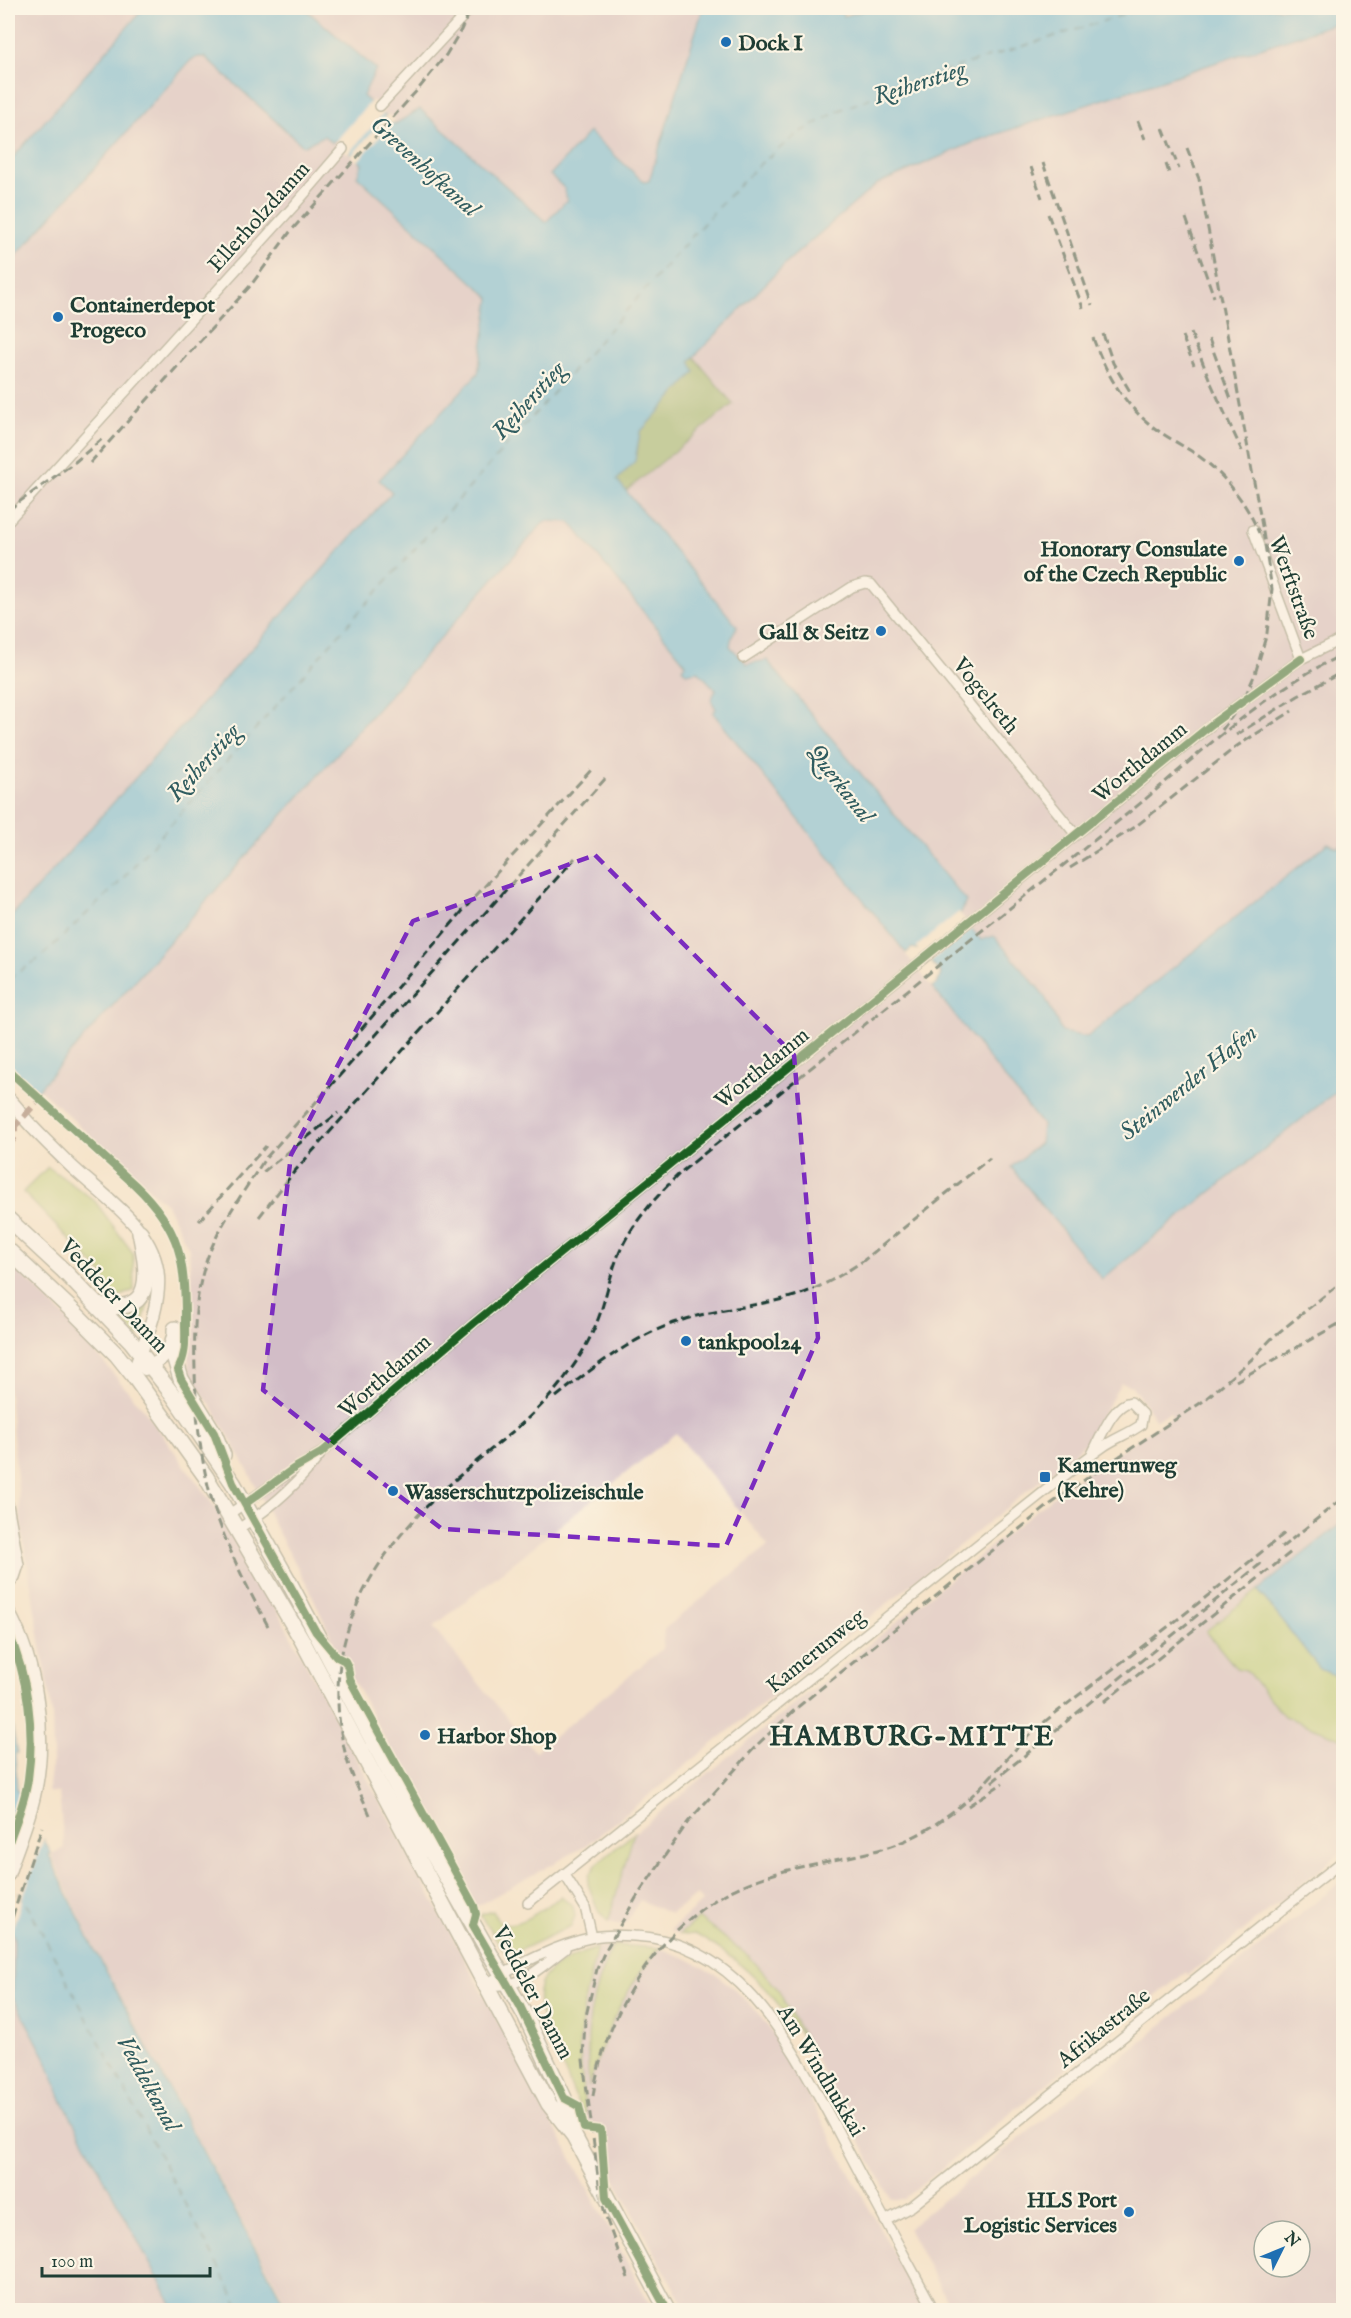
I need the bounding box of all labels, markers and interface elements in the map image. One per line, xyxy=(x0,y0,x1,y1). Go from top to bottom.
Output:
place label: Dock I xyxy=(738,30,804,58)
marker: Dock I xyxy=(719,35,733,49)
water label: Reiherstieg xyxy=(869,54,970,113)
water label: Grevenhofkanal xyxy=(363,110,487,226)
street label: Ellerholzdamm xyxy=(202,156,317,279)
place label: Containerdepot Progeco xyxy=(70,292,216,345)
marker: Containerdepot Progeco xyxy=(51,310,65,324)
water label: Reiherstieg xyxy=(486,355,573,447)
street label: Werftstraße xyxy=(1262,532,1325,643)
place label: Honorary Consulate of the Czech Republic xyxy=(1024,536,1228,589)
marker: Honorary Consulate of the Czech Republic xyxy=(1232,554,1246,568)
place label: Gall & Seitz xyxy=(759,619,870,647)
marker: Gall & Seitz xyxy=(874,624,888,638)
street label: Vogelreth xyxy=(945,651,1025,740)
street label: Worthdamm xyxy=(1087,716,1193,809)
water label: Reiherstieg xyxy=(161,717,248,809)
water label: Querkanal xyxy=(799,738,882,832)
water label: Steinwerder Hafen xyxy=(1114,1018,1264,1148)
street label: Worthdamm xyxy=(709,1022,815,1115)
street label: Veddeler Damm xyxy=(52,1232,174,1360)
street label: Worthdamm xyxy=(333,1329,438,1425)
place label: tankpool24 xyxy=(697,1329,802,1357)
marker: tankpool24 xyxy=(679,1334,693,1348)
place label: Kamerunweg (Kehre) xyxy=(1057,1452,1178,1505)
marker: Kamerunweg (Kehre) xyxy=(1038,1470,1052,1484)
place label: Wasserschutzpolizeischule xyxy=(404,1479,644,1507)
marker: Wasserschutzpolizeischule xyxy=(386,1484,400,1498)
street label: Kamerunweg xyxy=(761,1602,872,1700)
district label: HAMBURG-MITTE xyxy=(769,1720,1055,1755)
place label: Harbor Shop xyxy=(437,1723,557,1751)
marker: Harbor Shop xyxy=(418,1728,432,1742)
street label: Veddeler Damm xyxy=(485,1921,579,2064)
street label: Afrikastraße xyxy=(1051,1982,1157,2075)
street label: Am Windhukkai xyxy=(769,1999,871,2142)
water label: Veddelkanal xyxy=(109,2030,188,2139)
place label: HLS Port Logistic Services xyxy=(964,2187,1117,2240)
marker: HLS Port Logistic Services xyxy=(1122,2205,1136,2219)
north arrow xyxy=(1252,2219,1312,2279)
text: N xyxy=(1279,2228,1304,2252)
scale bar xyxy=(42,2240,210,2278)
text: 100 m xyxy=(51,2251,93,2274)

